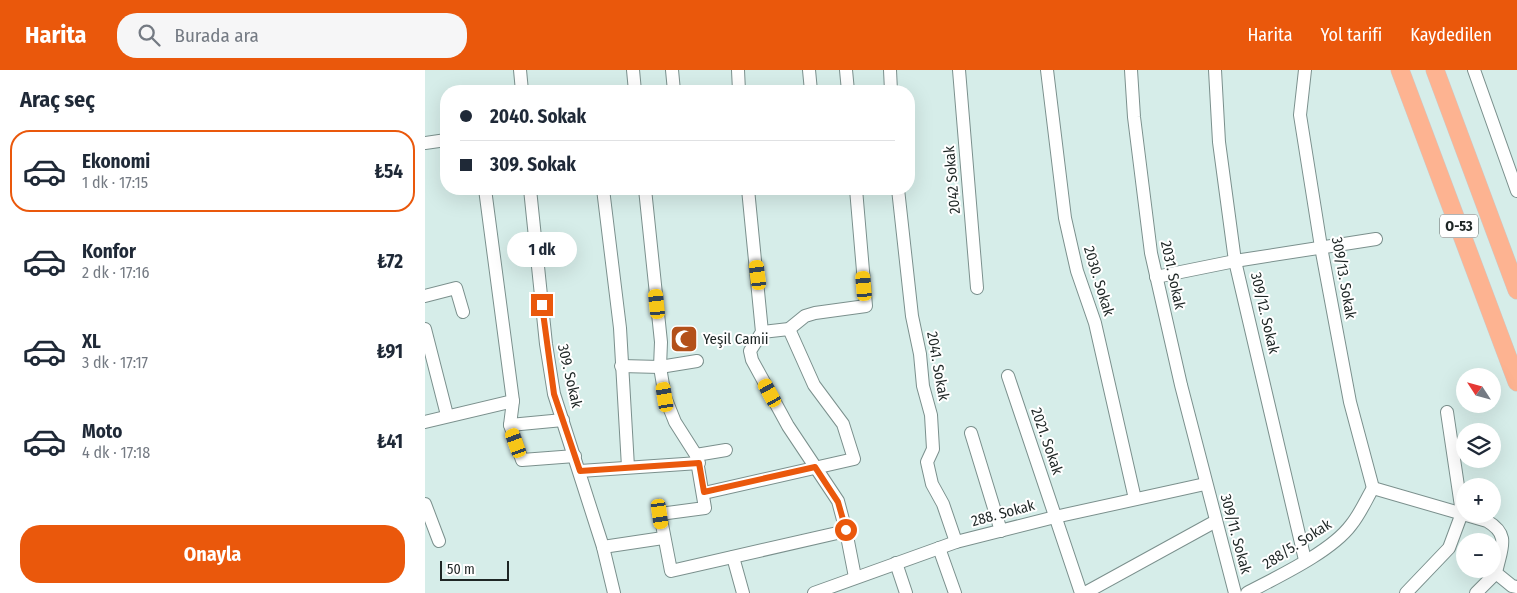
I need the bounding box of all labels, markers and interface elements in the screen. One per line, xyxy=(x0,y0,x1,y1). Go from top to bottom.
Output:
search box xyxy=(117,13,467,58)
text: Harita xyxy=(25,21,87,49)
icon: search xyxy=(135,21,163,49)
text: Burada ara xyxy=(175,24,259,47)
text: Harita xyxy=(1247,24,1293,46)
text: Yol tarifi xyxy=(1321,24,1382,46)
text: Kaydedilen xyxy=(1410,24,1492,46)
text: Araç seç xyxy=(20,86,95,113)
text: 2040. Sokak xyxy=(490,105,586,128)
street label: 2042 Sokak xyxy=(940,145,964,215)
icon: car xyxy=(22,149,67,194)
text: Ekonomi xyxy=(82,150,150,173)
text: 309. Sokak xyxy=(490,153,576,176)
text: ₺54 xyxy=(374,160,403,183)
text: 1 dk · 17:15 xyxy=(82,173,148,192)
road number: O-53 xyxy=(1440,214,1478,238)
callout: 1 dk xyxy=(507,232,577,268)
street label: 309/13. Sokak xyxy=(1328,236,1360,320)
icon: car xyxy=(22,239,67,284)
street label: 2031. Sokak xyxy=(1157,239,1189,311)
text: Konfor xyxy=(82,240,136,263)
text: 1 dk xyxy=(529,240,555,259)
street label: 2030. Sokak xyxy=(1080,244,1118,318)
text: ₺72 xyxy=(377,250,403,273)
car xyxy=(748,259,767,291)
text: 2 dk · 17:16 xyxy=(82,263,149,282)
car xyxy=(855,270,872,302)
street label: 309/12. Sokak xyxy=(1247,271,1283,355)
car xyxy=(647,288,666,320)
route end xyxy=(531,294,553,316)
mosque icon: Yeşil Camii xyxy=(669,324,699,354)
icon: car xyxy=(22,329,67,374)
text: XL xyxy=(82,330,101,353)
place label: Yeşil Camii xyxy=(703,330,769,348)
street label: 2041. Sokak xyxy=(923,330,953,402)
text: ₺91 xyxy=(376,340,403,363)
street label: 309. Sokak xyxy=(554,342,586,410)
text: 3 dk · 17:17 xyxy=(82,353,148,372)
north arrow xyxy=(1456,368,1501,412)
map controls xyxy=(1456,368,1501,578)
car xyxy=(756,376,783,410)
car xyxy=(655,381,674,413)
street label: 2021. Sokak xyxy=(1027,405,1067,477)
icon: car xyxy=(22,419,67,464)
text: Moto xyxy=(82,420,122,443)
button: layers xyxy=(1456,423,1501,468)
car xyxy=(503,426,528,460)
text: ₺41 xyxy=(377,430,403,453)
text: 4 dk · 17:18 xyxy=(82,443,150,462)
button: + xyxy=(1456,478,1501,523)
street label: 309/11. Sokak xyxy=(1217,492,1255,576)
street label: 288. Sokak xyxy=(969,496,1037,530)
car xyxy=(650,498,669,530)
street label: 288/5. Sokak xyxy=(1259,515,1335,573)
route start xyxy=(835,519,857,541)
button: Onayla xyxy=(20,525,405,583)
button: − xyxy=(1456,533,1501,578)
scale bar xyxy=(440,558,509,581)
text: 50 m xyxy=(447,561,475,578)

